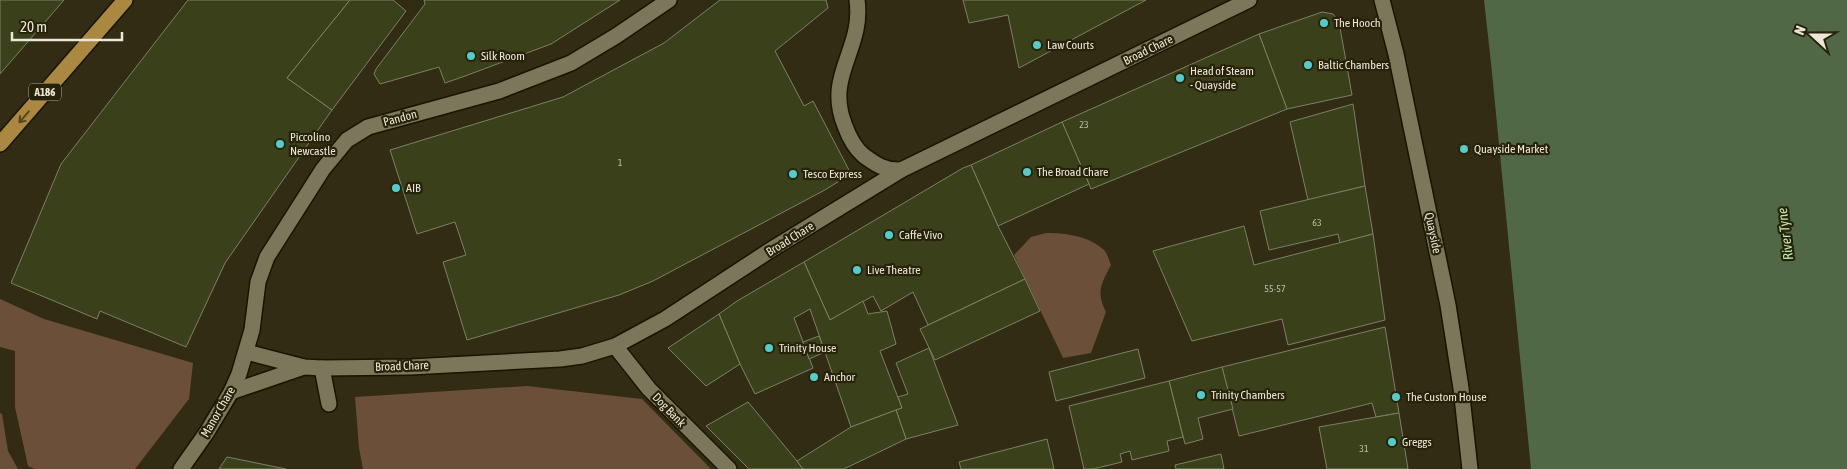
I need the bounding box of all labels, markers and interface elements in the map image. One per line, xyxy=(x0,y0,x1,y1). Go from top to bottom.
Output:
scale bar xyxy=(12,10,122,42)
north arrow xyxy=(1787,10,1837,60)
place label: The Hooch xyxy=(1334,16,1380,30)
marker: The Hooch xyxy=(1318,17,1330,29)
text: 20 m xyxy=(20,18,47,35)
text: N xyxy=(1791,24,1809,37)
street label: Broad Chare xyxy=(1121,32,1175,68)
place label: Law Courts xyxy=(1047,38,1094,52)
marker: Law Courts xyxy=(1031,39,1043,51)
place label: Silk Room xyxy=(481,49,525,63)
marker: Silk Room xyxy=(465,50,477,62)
place label: Baltic Chambers xyxy=(1318,58,1389,72)
marker: Baltic Chambers xyxy=(1302,59,1314,71)
place label: Head of Steam - Quayside xyxy=(1190,64,1254,92)
marker: Head of Steam - Quayside xyxy=(1174,72,1186,84)
road number: A186 xyxy=(29,84,61,100)
street label: Pandon xyxy=(382,107,418,129)
one-way arrow xyxy=(18,110,30,123)
house number: 23 xyxy=(1079,119,1089,130)
place label: Piccolino Newcastle xyxy=(290,130,336,158)
marker: Piccolino Newcastle xyxy=(274,138,286,150)
place label: Quayside Market xyxy=(1474,142,1549,156)
marker: Quayside Market xyxy=(1458,143,1470,155)
house number: 1 xyxy=(618,157,623,168)
place label: The Broad Chare xyxy=(1037,165,1109,179)
marker: The Broad Chare xyxy=(1021,166,1033,178)
place label: Tesco Express xyxy=(803,167,862,181)
marker: Tesco Express xyxy=(787,168,799,180)
place label: AIB xyxy=(406,181,421,195)
marker: AIB xyxy=(390,182,402,194)
water label: River Tyne xyxy=(1774,207,1796,261)
street label: Quayside xyxy=(1422,211,1444,255)
house number: 63 xyxy=(1312,217,1322,228)
street label: Broad Chare xyxy=(764,219,816,259)
place label: Caffe Vivo xyxy=(899,228,943,242)
marker: Caffe Vivo xyxy=(883,229,895,241)
place label: Live Theatre xyxy=(867,263,921,277)
marker: Live Theatre xyxy=(851,264,863,276)
house number: 55-57 xyxy=(1264,283,1286,294)
place label: Trinity House xyxy=(779,341,837,355)
marker: Trinity House xyxy=(763,342,775,354)
street label: Broad Chare xyxy=(375,358,429,374)
place label: Anchor xyxy=(824,370,856,384)
marker: Anchor xyxy=(808,371,820,383)
street label: Manor Chare xyxy=(198,384,238,440)
place label: Trinity Chambers xyxy=(1211,388,1285,402)
marker: Trinity Chambers xyxy=(1195,389,1207,401)
street label: Dog Bank xyxy=(650,390,689,430)
place label: The Custom House xyxy=(1406,390,1487,404)
marker: The Custom House xyxy=(1390,391,1402,403)
place label: Greggs xyxy=(1402,435,1432,449)
marker: Greggs xyxy=(1386,436,1398,448)
house number: 31 xyxy=(1359,443,1369,454)

